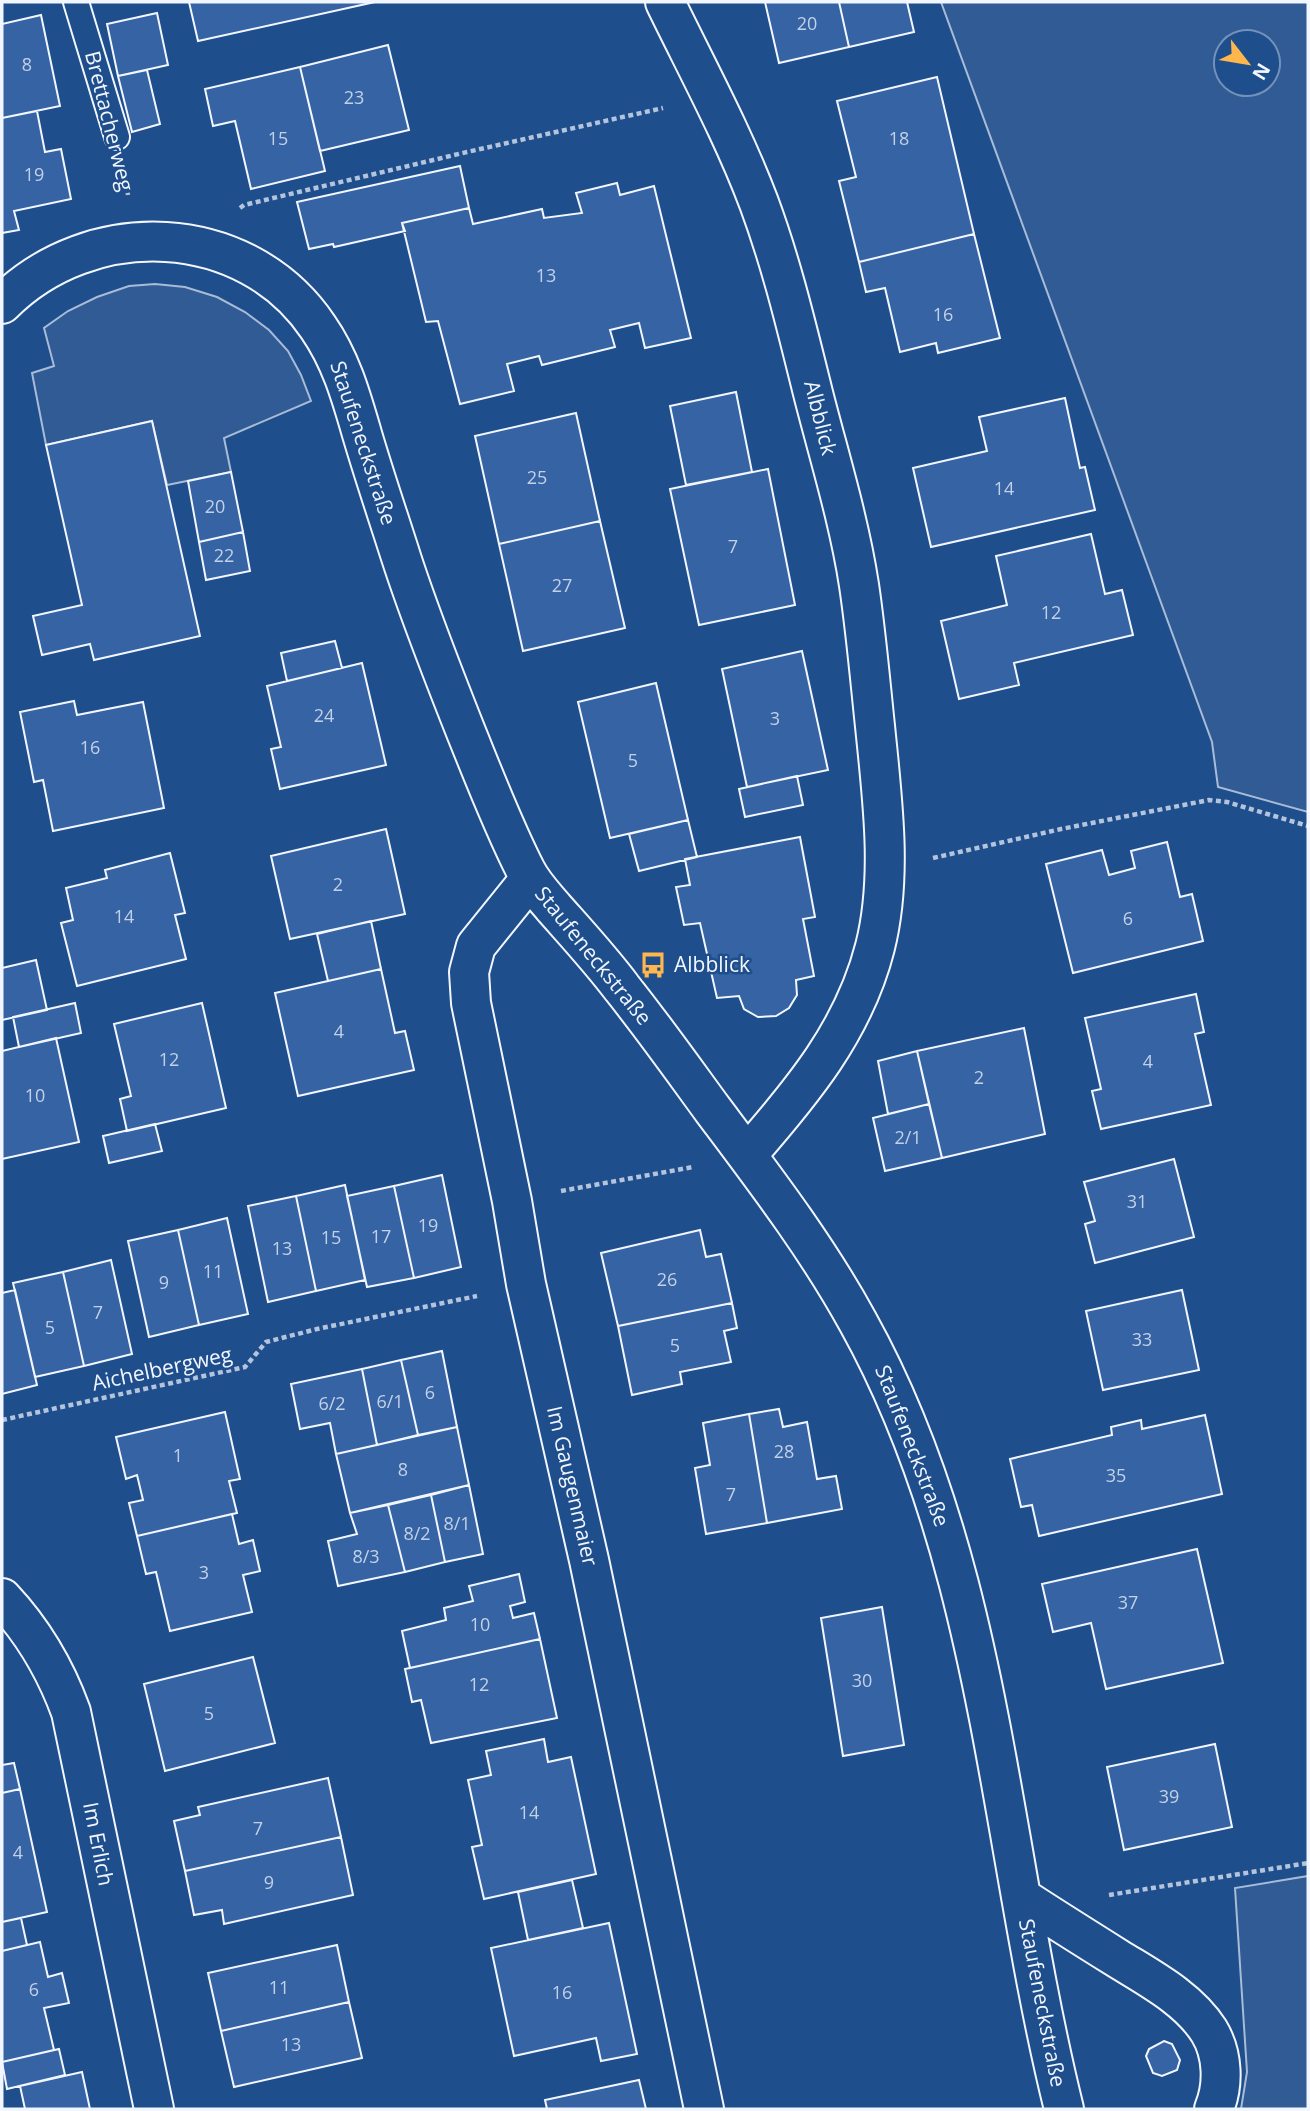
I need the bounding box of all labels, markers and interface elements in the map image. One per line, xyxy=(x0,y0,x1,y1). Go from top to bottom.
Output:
house number: 20 xyxy=(797,11,817,35)
north arrow xyxy=(1212,28,1282,98)
street label: Brettacherweg xyxy=(79,48,141,194)
house number: 8 xyxy=(22,52,32,76)
text: N xyxy=(1246,58,1277,85)
house number: 23 xyxy=(344,85,364,109)
house number: 15 xyxy=(268,126,288,150)
house number: 18 xyxy=(889,126,909,150)
house number: 19 xyxy=(24,162,44,186)
house number: 13 xyxy=(536,263,556,287)
house number: 16 xyxy=(933,302,953,326)
street label: Staufeneckstraße xyxy=(324,357,404,528)
street label: Albblick xyxy=(798,378,844,458)
house number: 25 xyxy=(527,465,547,489)
house number: 14 xyxy=(994,476,1014,500)
house number: 20 xyxy=(205,494,225,518)
house number: 7 xyxy=(728,534,738,558)
house number: 22 xyxy=(214,543,234,567)
house number: 27 xyxy=(552,573,572,597)
house number: 12 xyxy=(1041,600,1061,624)
house number: 24 xyxy=(314,703,334,727)
house number: 3 xyxy=(770,706,780,730)
house number: 16 xyxy=(80,735,100,759)
house number: 5 xyxy=(628,748,638,772)
house number: 2 xyxy=(333,872,343,896)
street label: Staufeneckstraße xyxy=(529,880,658,1031)
house number: 14 xyxy=(114,904,134,928)
house number: 6 xyxy=(1123,906,1133,930)
bus stop icon: Albblick xyxy=(638,950,668,980)
place label: Albblick xyxy=(674,950,750,978)
house number: 4 xyxy=(334,1019,344,1043)
house number: 12 xyxy=(159,1047,179,1071)
house number: 4 xyxy=(1143,1049,1153,1073)
house number: 2 xyxy=(974,1065,984,1089)
house number: 10 xyxy=(25,1083,45,1107)
house number: 2/1 xyxy=(894,1125,922,1149)
house number: 31 xyxy=(1127,1189,1147,1213)
house number: 19 xyxy=(418,1213,438,1237)
house number: 17 xyxy=(371,1224,391,1248)
house number: 15 xyxy=(321,1225,341,1249)
house number: 13 xyxy=(272,1236,292,1260)
house number: 11 xyxy=(203,1259,223,1283)
house number: 26 xyxy=(657,1267,677,1291)
house number: 9 xyxy=(159,1270,169,1294)
house number: 7 xyxy=(93,1300,103,1324)
house number: 5 xyxy=(45,1315,55,1339)
house number: 33 xyxy=(1132,1327,1152,1351)
house number: 5 xyxy=(670,1333,680,1357)
street label: Aichelbergweg xyxy=(89,1339,235,1397)
street label: Staufeneckstraße xyxy=(869,1361,957,1530)
house number: 6 xyxy=(425,1380,435,1404)
house number: 6/1 xyxy=(376,1389,404,1413)
house number: 6/2 xyxy=(318,1391,346,1415)
street label: Im Gaugenmaier xyxy=(541,1403,605,1569)
house number: 28 xyxy=(774,1439,794,1463)
house number: 1 xyxy=(173,1443,183,1467)
house number: 8 xyxy=(398,1457,408,1481)
house number: 35 xyxy=(1106,1463,1126,1487)
house number: 7 xyxy=(726,1482,736,1506)
house number: 8/1 xyxy=(443,1511,471,1535)
house number: 8/2 xyxy=(403,1521,431,1545)
house number: 8/3 xyxy=(352,1544,380,1568)
house number: 3 xyxy=(199,1560,209,1584)
house number: 37 xyxy=(1118,1590,1138,1614)
house number: 10 xyxy=(470,1612,490,1636)
house number: 30 xyxy=(852,1668,872,1692)
house number: 12 xyxy=(469,1672,489,1696)
house number: 5 xyxy=(204,1701,214,1725)
house number: 39 xyxy=(1159,1784,1179,1808)
street label: Im Erlich xyxy=(77,1800,121,1888)
house number: 14 xyxy=(519,1800,539,1824)
house number: 7 xyxy=(253,1816,263,1840)
house number: 4 xyxy=(13,1840,23,1864)
house number: 9 xyxy=(264,1870,274,1894)
street label: Staufeneckstraße xyxy=(1013,1916,1073,2089)
house number: 11 xyxy=(269,1975,289,1999)
house number: 6 xyxy=(29,1977,39,2001)
house number: 16 xyxy=(552,1980,572,2004)
house number: 13 xyxy=(281,2032,301,2056)

